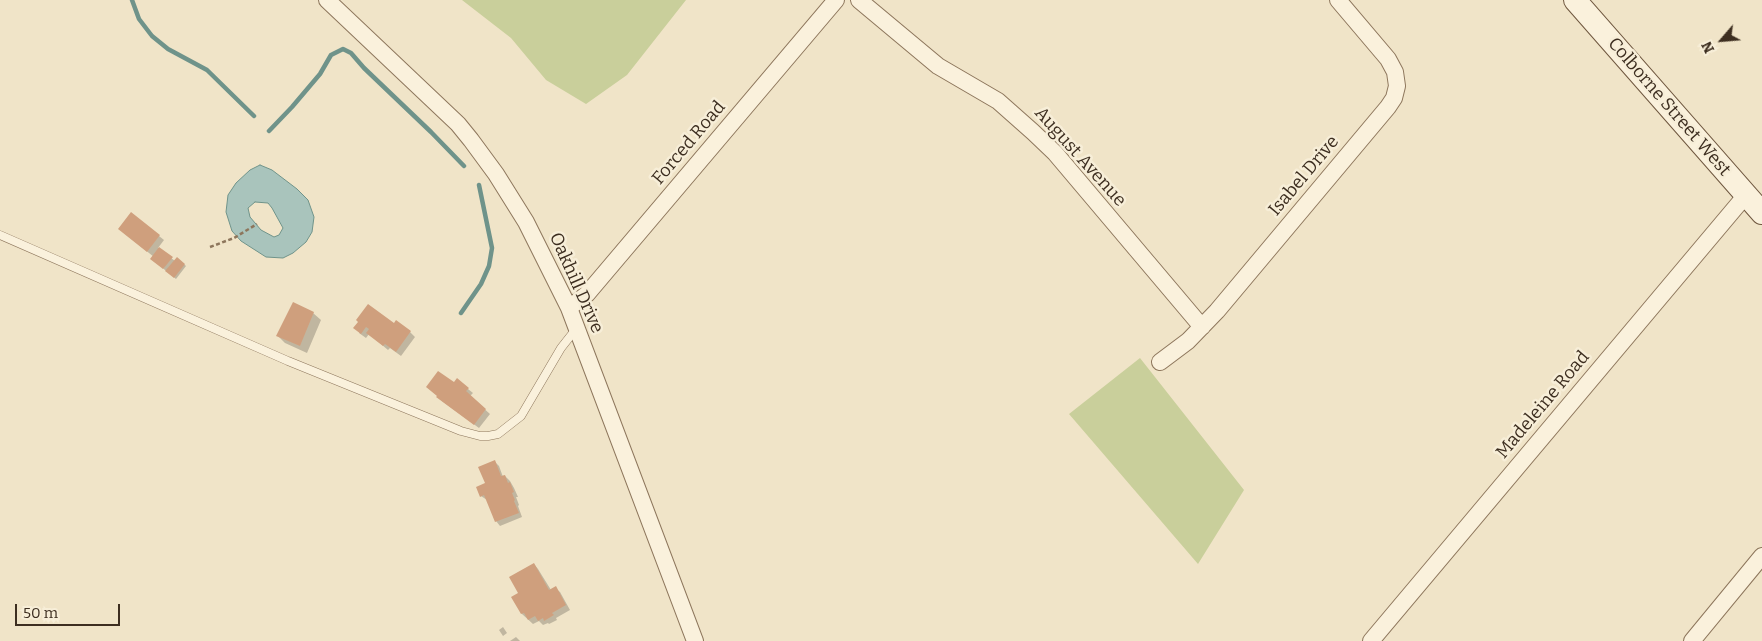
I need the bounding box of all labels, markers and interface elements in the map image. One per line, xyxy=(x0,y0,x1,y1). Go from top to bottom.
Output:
north arrow xyxy=(1697,15,1747,65)
street label: Colborne Street West xyxy=(1603,33,1735,181)
text: N xyxy=(1698,38,1718,56)
street label: Forced Road xyxy=(648,97,730,189)
street label: August Avenue xyxy=(1030,103,1130,211)
street label: Isabel Drive xyxy=(1264,132,1344,220)
street label: Oakhill Drive xyxy=(544,229,608,337)
street label: Madeleine Road xyxy=(1492,347,1594,463)
scale bar xyxy=(18,594,122,626)
text: 50 m xyxy=(23,604,58,622)

